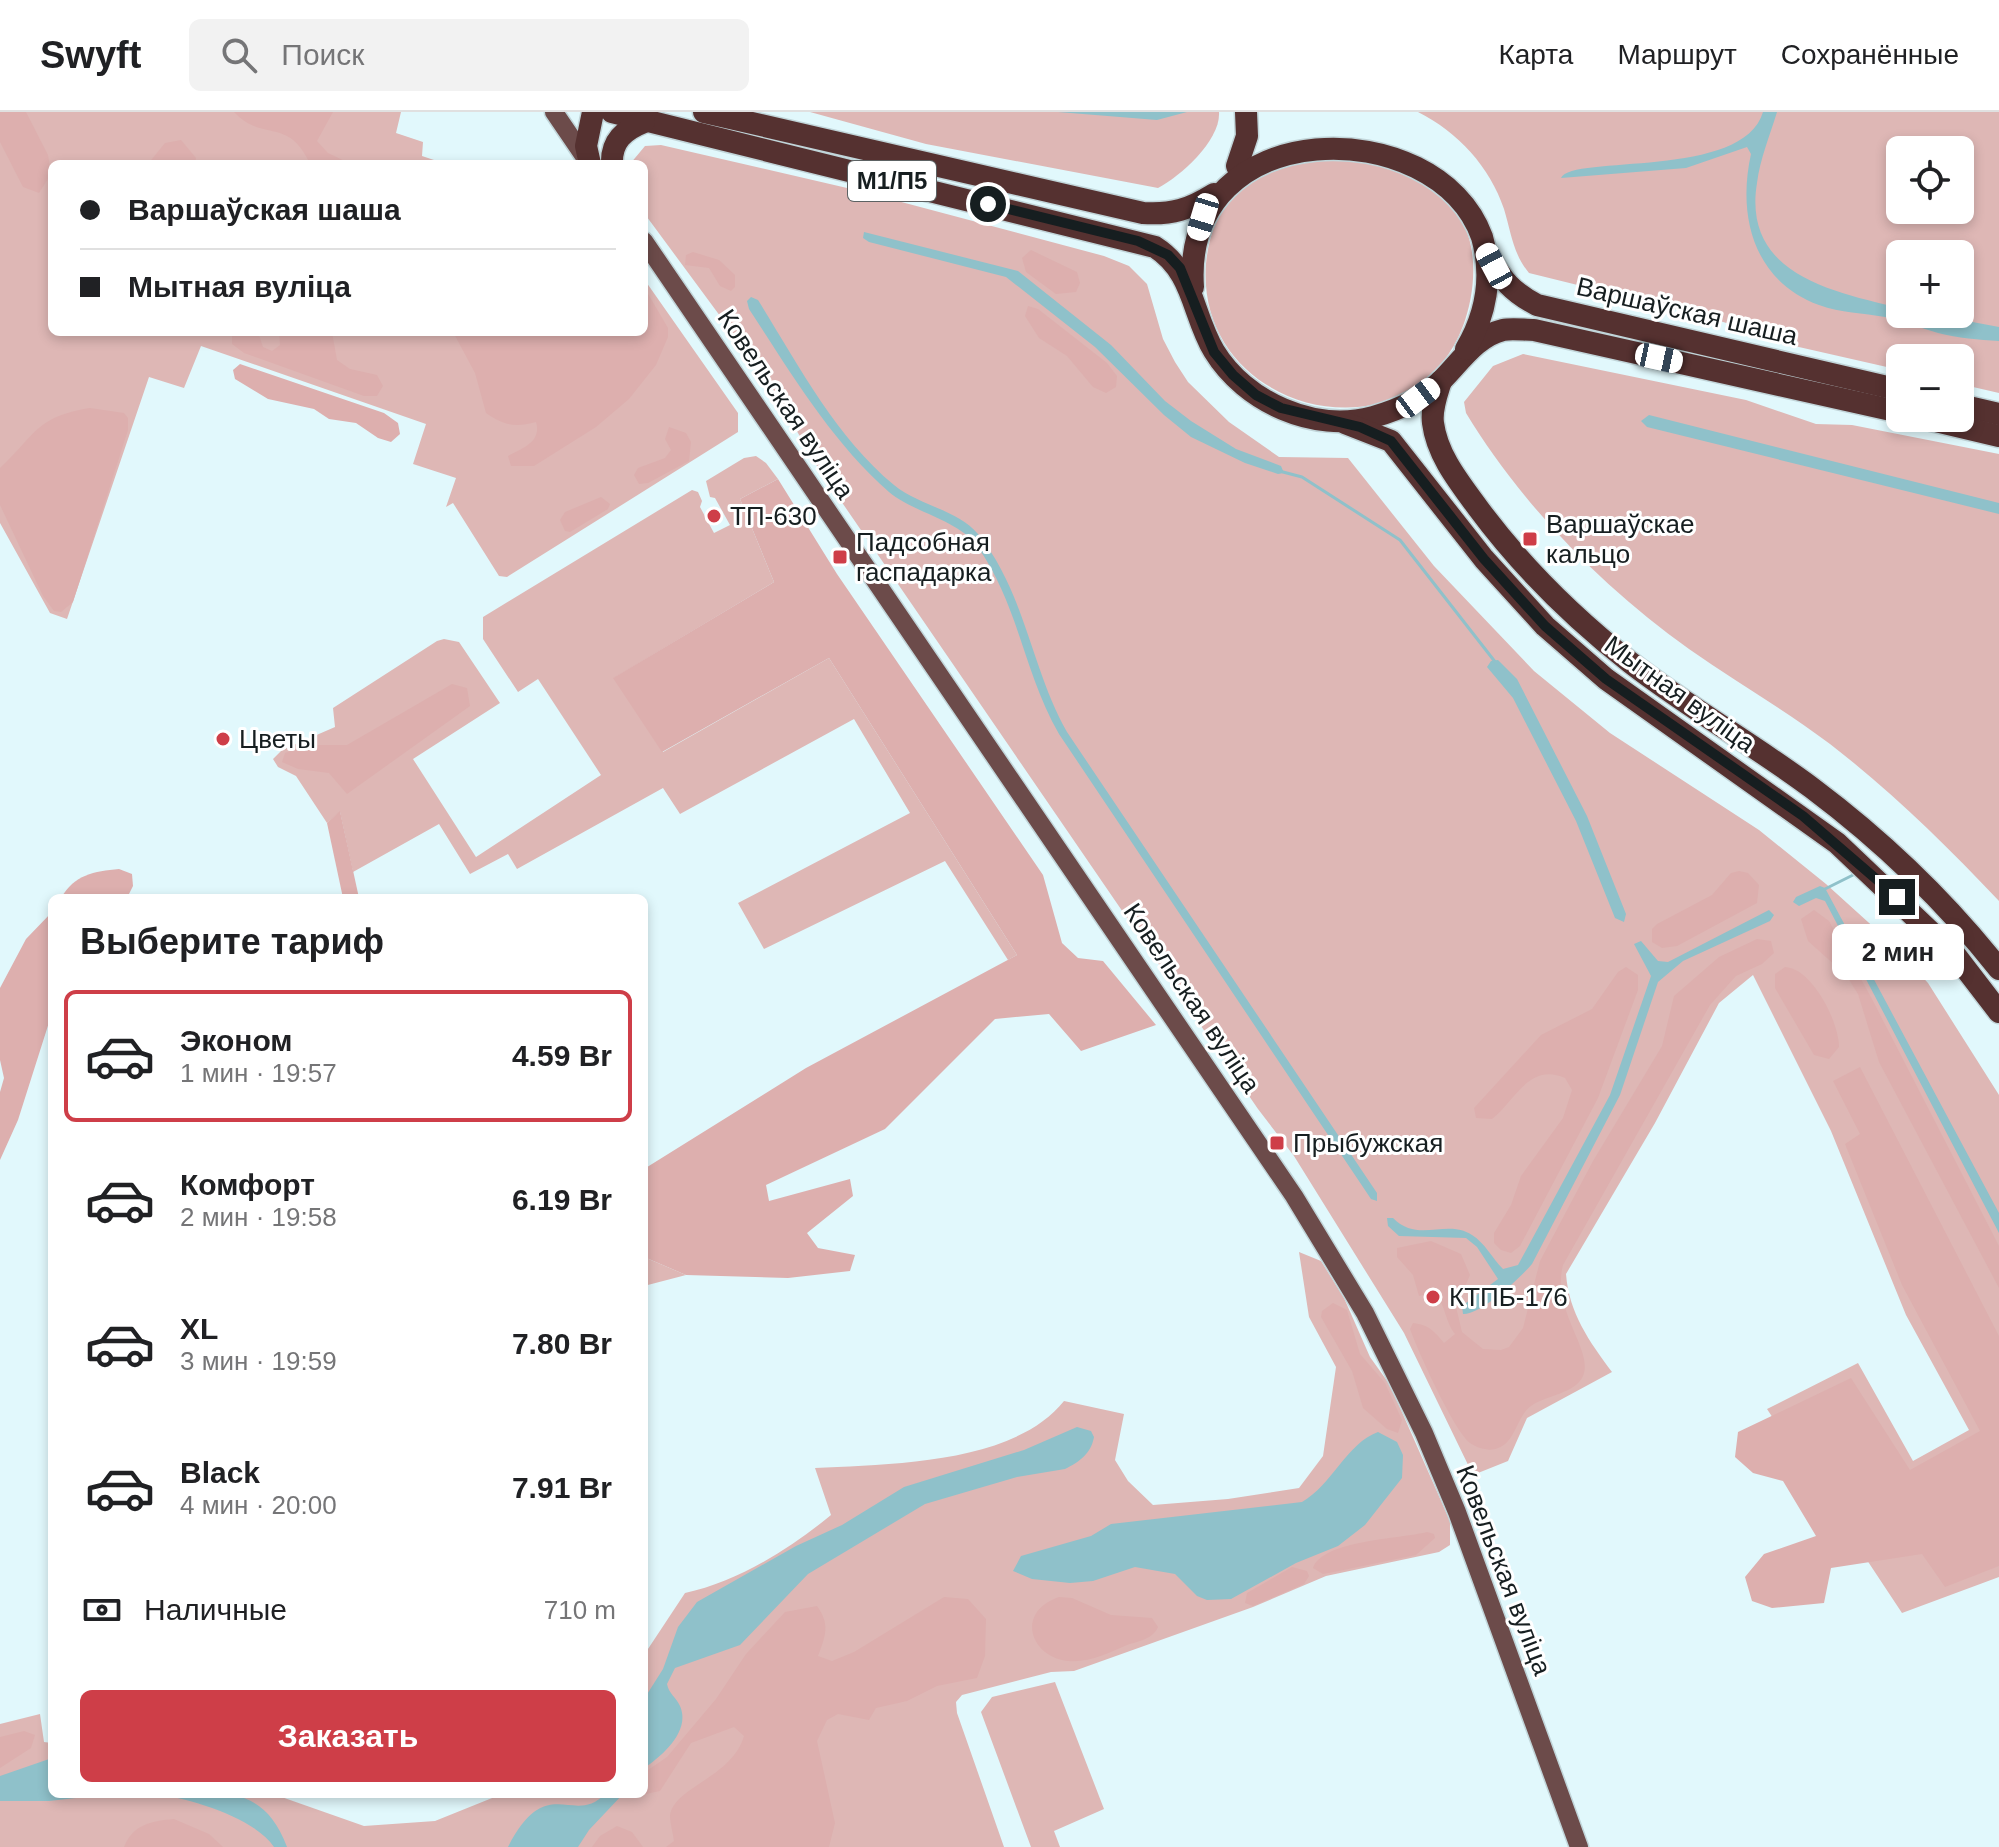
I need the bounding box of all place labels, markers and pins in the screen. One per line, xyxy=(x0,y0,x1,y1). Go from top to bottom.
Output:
place label: ТП-630 xyxy=(730,501,817,531)
marker: ТП-630 xyxy=(705,507,723,525)
place label: Варшаўскае кальцо xyxy=(1546,509,1694,569)
place label: Падсобная гаспадарка xyxy=(856,527,992,587)
marker: Варшаўскае кальцо xyxy=(1521,530,1539,548)
marker: Падсобная гаспадарка xyxy=(831,548,849,566)
place label: Цветы xyxy=(239,724,316,754)
marker: Цветы xyxy=(214,730,232,748)
place label: Прыбужская xyxy=(1293,1128,1443,1158)
marker: Прыбужская xyxy=(1268,1134,1286,1152)
place label: КТПБ-176 xyxy=(1449,1282,1568,1312)
marker: КТПБ-176 xyxy=(1424,1288,1442,1306)

